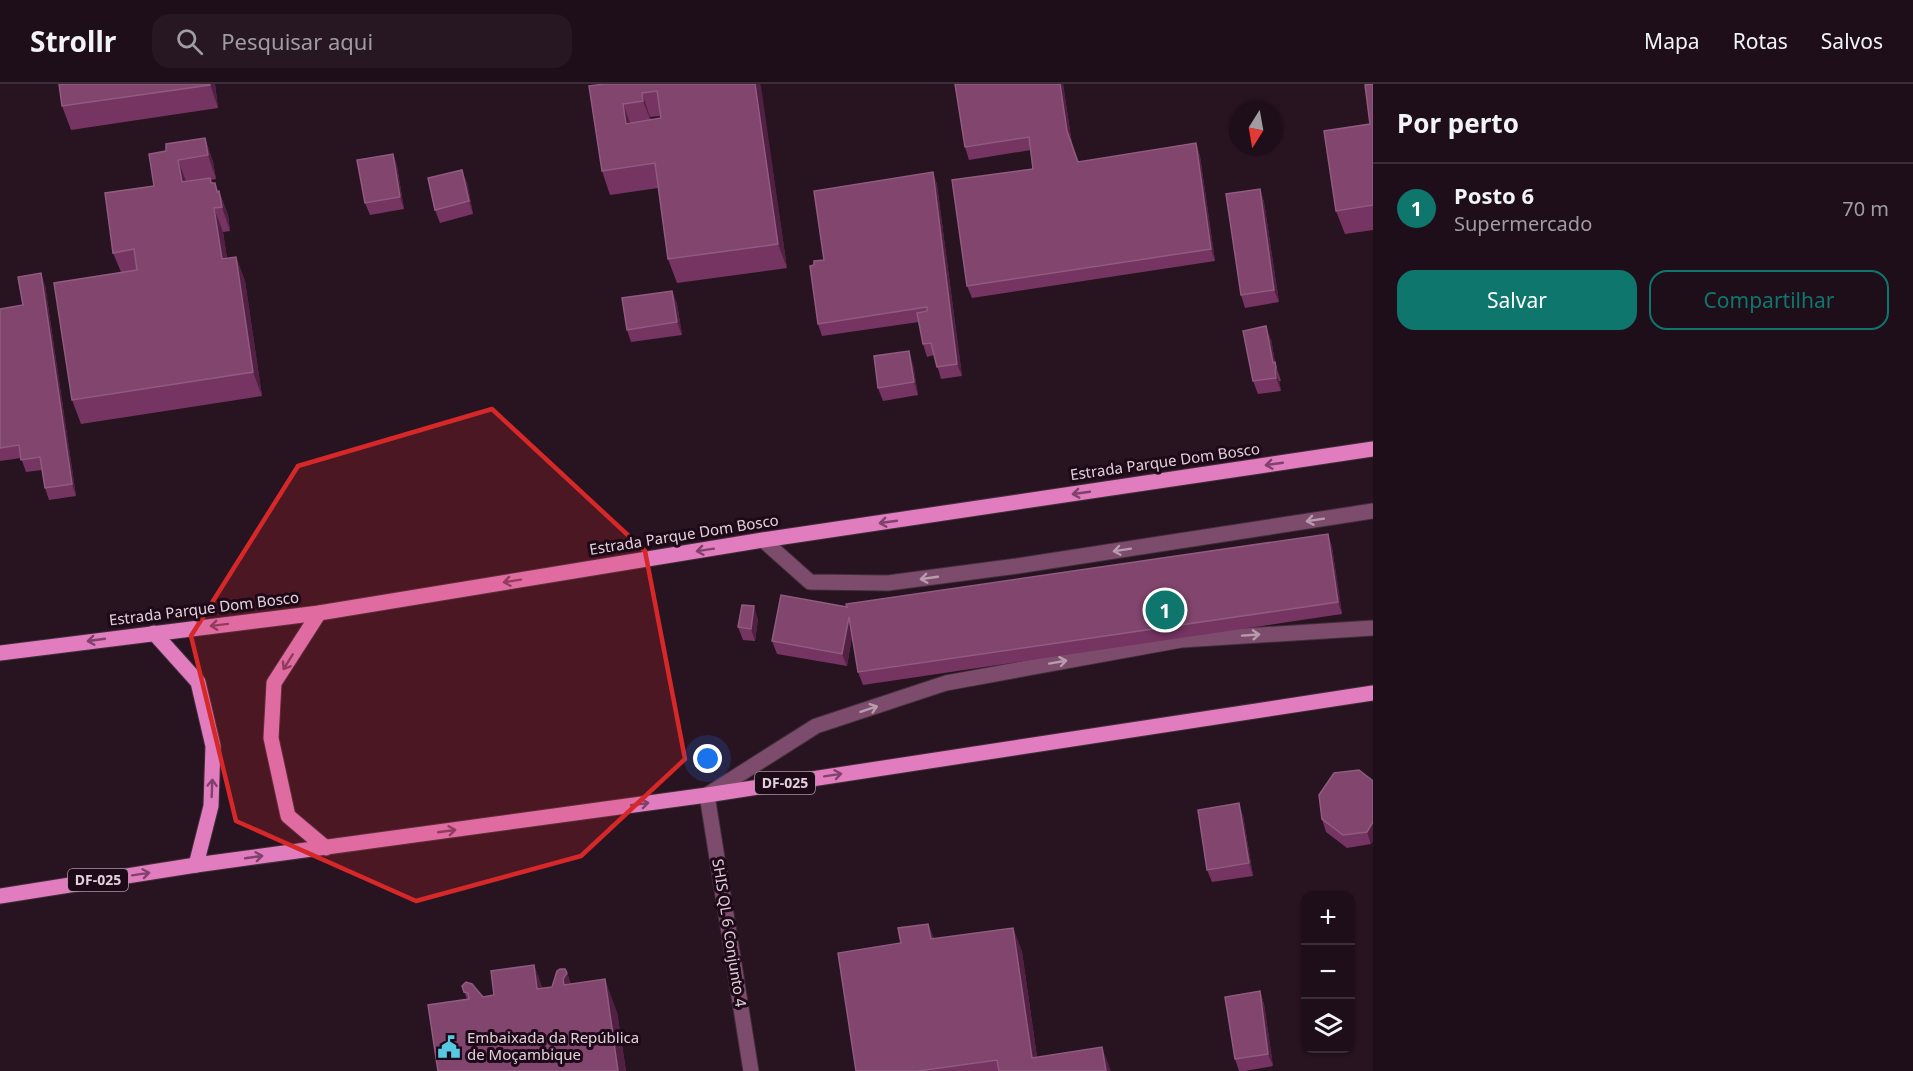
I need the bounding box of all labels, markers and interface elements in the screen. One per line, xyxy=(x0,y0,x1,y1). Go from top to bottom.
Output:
search box xyxy=(152,14,572,68)
text: Strollr xyxy=(30,22,116,60)
icon: search xyxy=(173,25,206,58)
text: Pesquisar aqui xyxy=(221,26,373,56)
text: Mapa xyxy=(1644,27,1700,55)
text: Rotas xyxy=(1733,27,1788,55)
text: Salvos xyxy=(1821,27,1883,55)
north arrow xyxy=(1229,102,1283,156)
text: Por perto xyxy=(1397,105,1519,141)
text: Posto 6 xyxy=(1454,180,1534,210)
text: 1 xyxy=(1411,195,1422,222)
text: 70 m xyxy=(1842,195,1889,222)
text: Supermercado xyxy=(1454,210,1592,237)
button: Salvar xyxy=(1397,270,1637,330)
button: Compartilhar xyxy=(1649,270,1889,330)
street label: Estrada Parque Dom Bosco xyxy=(1069,438,1261,484)
one-way arrow xyxy=(1264,459,1284,470)
one-way arrow xyxy=(1071,487,1091,498)
street label: Estrada Parque Dom Bosco xyxy=(588,509,780,559)
one-way arrow xyxy=(1306,515,1326,526)
one-way arrow xyxy=(878,516,898,527)
one-way arrow xyxy=(696,544,715,555)
one-way arrow xyxy=(1113,544,1133,555)
one-way arrow xyxy=(920,572,940,583)
one-way arrow xyxy=(503,576,523,587)
street label: Estrada Parque Dom Bosco xyxy=(108,586,300,630)
pin: 1 xyxy=(1146,588,1184,632)
one-way arrow xyxy=(210,620,230,631)
one-way arrow xyxy=(1240,630,1260,641)
one-way arrow xyxy=(87,635,107,646)
one-way arrow xyxy=(281,653,293,670)
one-way arrow xyxy=(1048,657,1067,668)
one-way arrow xyxy=(859,702,878,713)
your location xyxy=(693,744,722,773)
one-way arrow xyxy=(823,770,843,781)
road number: DF-025 xyxy=(755,772,815,794)
one-way arrow xyxy=(206,778,218,798)
one-way arrow xyxy=(630,798,650,809)
one-way arrow xyxy=(437,825,457,836)
one-way arrow xyxy=(244,852,264,863)
street label: SHIS QL 6 Conjunto 4 xyxy=(708,857,752,1009)
one-way arrow xyxy=(130,868,150,879)
road number: DF-025 xyxy=(68,869,128,891)
map controls xyxy=(1301,891,1355,1053)
button: + xyxy=(1301,891,1355,945)
button: − xyxy=(1301,945,1355,999)
button: layers xyxy=(1301,999,1355,1053)
place label: Embaixada da República de Moçambique xyxy=(467,1027,639,1064)
public building icon: Embaixada da República de Moçambique xyxy=(436,1034,462,1060)

